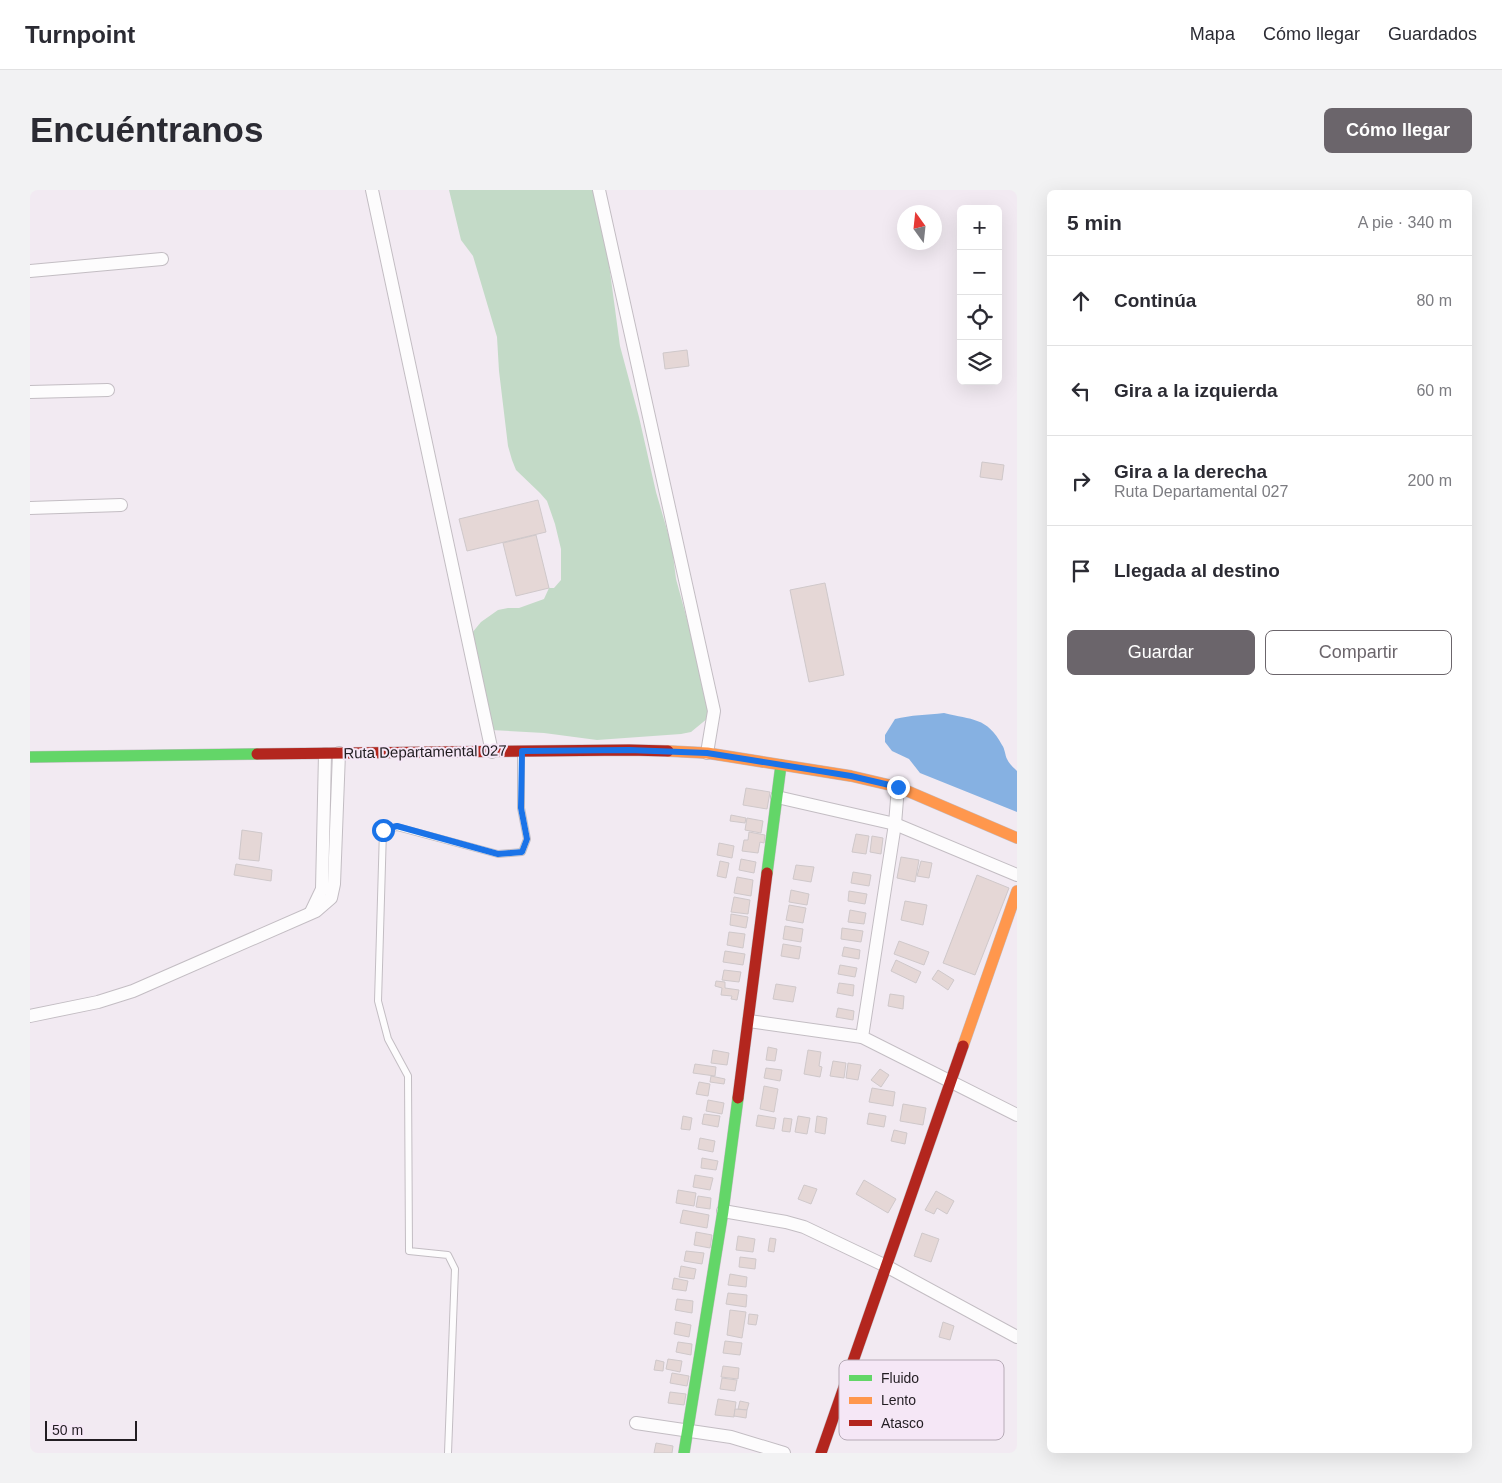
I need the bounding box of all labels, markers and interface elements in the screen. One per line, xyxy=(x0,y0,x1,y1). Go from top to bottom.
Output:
text: Turnpoint xyxy=(25,21,135,48)
text: Mapa xyxy=(1190,24,1235,44)
text: Cómo llegar xyxy=(1263,24,1360,44)
text: Guardados xyxy=(1388,24,1477,44)
button: Cómo llegar xyxy=(1324,108,1472,153)
text: Encuéntranos xyxy=(30,110,263,149)
north arrow xyxy=(897,205,942,250)
map controls xyxy=(957,205,1002,385)
button: + xyxy=(957,205,1002,250)
text: 5 min xyxy=(1067,211,1122,234)
text: A pie · 340 m xyxy=(1358,214,1452,231)
button: − xyxy=(957,250,1002,295)
icon: ahead xyxy=(1067,287,1095,315)
text: Continúa xyxy=(1114,290,1196,311)
text: 80 m xyxy=(1416,292,1452,309)
button: locate xyxy=(957,295,1002,340)
button: layers xyxy=(957,340,1002,385)
icon: left xyxy=(1067,377,1095,405)
text: Gira a la izquierda xyxy=(1114,380,1278,401)
text: 60 m xyxy=(1416,382,1452,399)
text: Gira a la derecha xyxy=(1114,461,1267,482)
icon: right xyxy=(1067,467,1095,495)
text: 200 m xyxy=(1408,472,1452,489)
text: Ruta Departamental 027 xyxy=(1114,483,1288,500)
icon: arrive xyxy=(1067,557,1095,585)
text: Llegada al destino xyxy=(1114,560,1280,581)
button: Guardar xyxy=(1067,630,1255,675)
button: Compartir xyxy=(1265,630,1452,675)
street label: Ruta Departamental 027 xyxy=(343,742,507,761)
route end xyxy=(887,776,910,799)
route start xyxy=(372,819,395,842)
legend xyxy=(839,1360,1004,1440)
text: Fluido xyxy=(881,1370,919,1386)
text: Lento xyxy=(881,1392,916,1408)
text: Atasco xyxy=(881,1415,924,1431)
scale bar xyxy=(45,1418,138,1441)
text: 50 m xyxy=(52,1422,83,1438)

